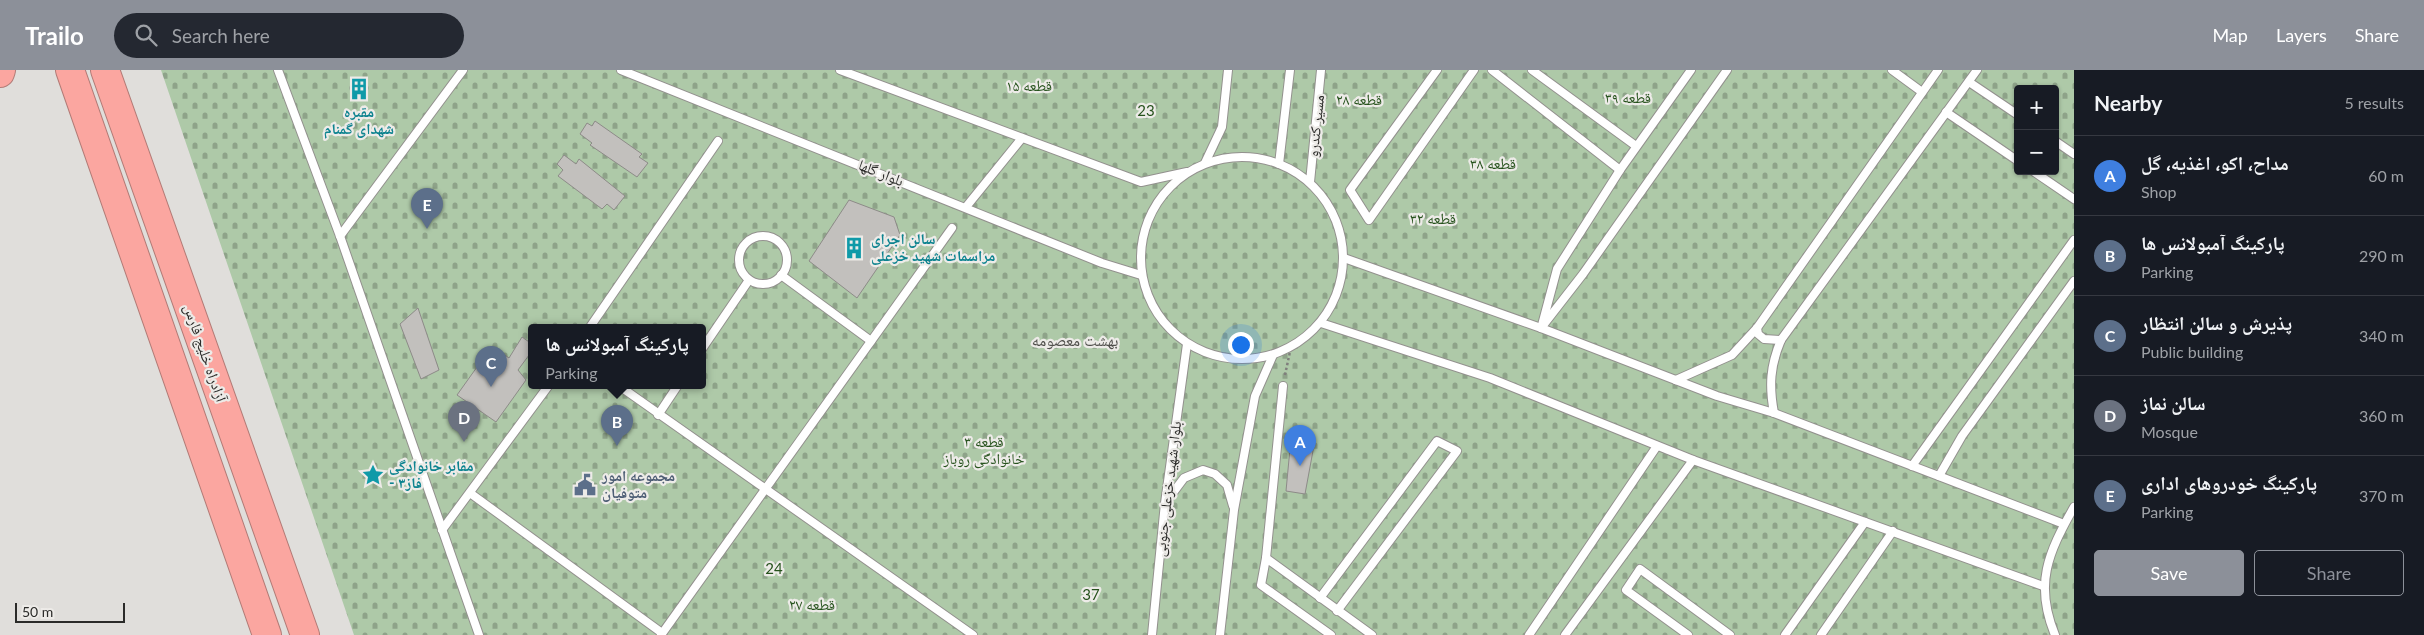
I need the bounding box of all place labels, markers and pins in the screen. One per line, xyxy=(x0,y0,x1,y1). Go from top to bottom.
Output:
building icon: مقبره شهدای گمنام xyxy=(346,76,372,102)
place label: مقبره شهدای گمنام xyxy=(324,102,394,139)
pin: E xyxy=(411,188,443,229)
place label: سالن اجرای مراسمات شهید خزعلی xyxy=(871,229,995,265)
building icon: سالن اجرای مراسمات شهید خزعلی xyxy=(841,235,867,261)
pin: C xyxy=(475,346,507,387)
pin: D xyxy=(448,401,480,442)
pin: B xyxy=(601,405,633,446)
pin: A xyxy=(1284,425,1316,466)
place label: مقابر خانوادگی - فاز۳ xyxy=(389,456,474,491)
place icon: مقابر خانوادگی - فاز۳ xyxy=(360,462,386,488)
place label: مجموعه امور متوفیان xyxy=(601,466,675,502)
public building icon: مجموعه امور متوفیان xyxy=(572,472,598,498)

